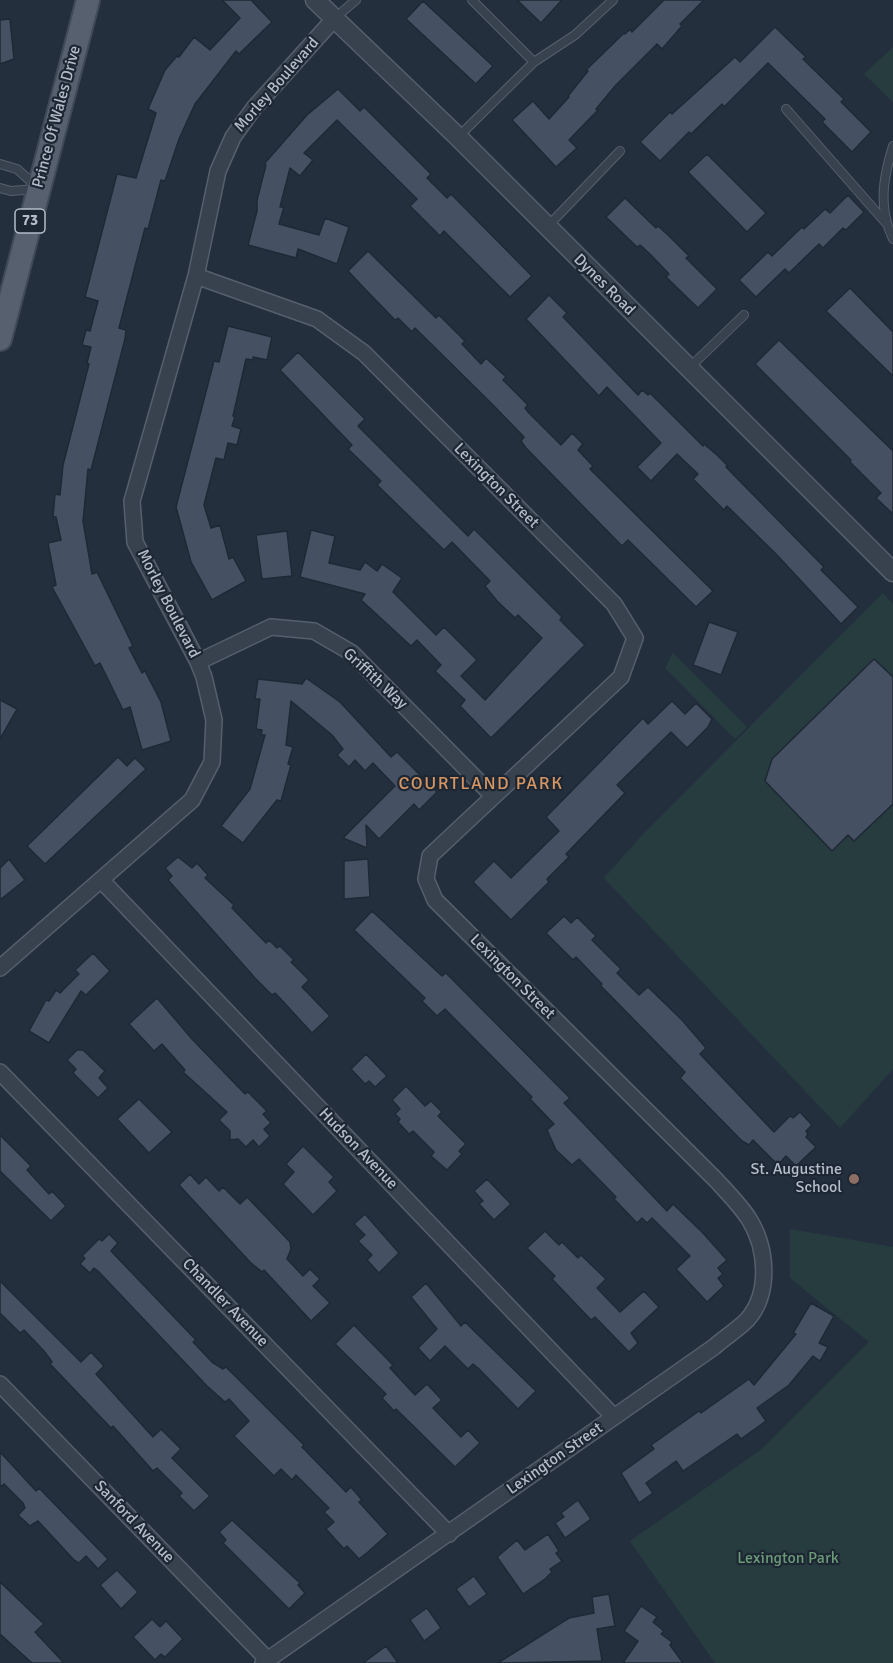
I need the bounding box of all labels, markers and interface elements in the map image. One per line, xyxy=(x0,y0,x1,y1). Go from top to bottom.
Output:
street label: Morley Boulevard xyxy=(231,34,323,136)
street label: Prince Of Wales Drive xyxy=(29,44,85,190)
road number: 73 xyxy=(15,209,45,233)
street label: Dynes Road xyxy=(569,250,639,320)
street label: Lexington Street xyxy=(449,439,543,533)
street label: Morley Boulevard xyxy=(132,547,204,661)
street label: Griffith Way xyxy=(339,644,411,714)
district label: COURTLAND PARK xyxy=(399,773,563,795)
street label: Lexington Street xyxy=(465,930,559,1024)
street label: Hudson Avenue xyxy=(314,1104,402,1194)
place label: St. Augustine School xyxy=(750,1160,842,1198)
marker: St. Augustine School xyxy=(847,1172,861,1186)
street label: Chandler Avenue xyxy=(178,1255,272,1351)
street label: Lexington Street xyxy=(503,1419,607,1499)
street label: Sanford Avenue xyxy=(90,1477,178,1567)
park label: Lexington Park xyxy=(737,1549,839,1569)

